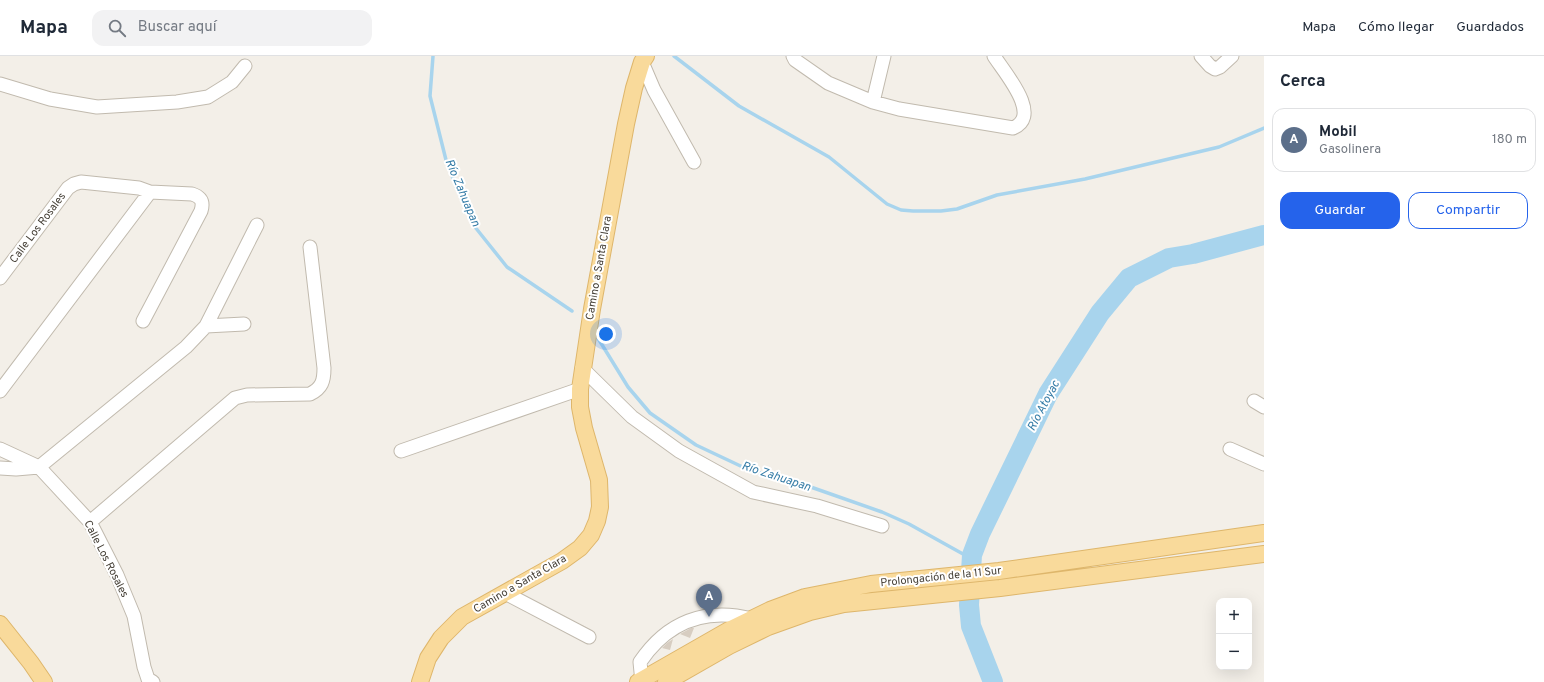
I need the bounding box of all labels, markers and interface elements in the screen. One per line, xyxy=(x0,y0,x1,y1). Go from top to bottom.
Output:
search box xyxy=(92,10,372,46)
text: Mapa xyxy=(20,16,68,40)
icon: search xyxy=(106,17,128,39)
text: Buscar aquí xyxy=(138,18,217,37)
text: Mapa xyxy=(1302,19,1336,36)
text: Cómo llegar xyxy=(1358,19,1434,36)
text: Guardados xyxy=(1456,19,1524,36)
text: Cerca xyxy=(1280,71,1326,93)
text: Mobil xyxy=(1319,123,1357,142)
text: A xyxy=(1289,132,1299,148)
text: 180 m xyxy=(1492,132,1527,148)
text: Gasolinera xyxy=(1319,142,1381,158)
water label: Río Zahuapan xyxy=(441,157,484,230)
street label: Calle Los Rosales xyxy=(7,190,69,266)
button: Guardar xyxy=(1280,192,1400,229)
button: Compartir xyxy=(1408,192,1528,229)
street label: Camino a Santa Clara xyxy=(583,215,615,321)
your location xyxy=(596,324,616,344)
water label: Río Atoyac xyxy=(1024,378,1064,434)
water label: Río Zahuapan xyxy=(739,458,813,496)
street label: Calle Los Rosales xyxy=(81,518,131,600)
street label: Camino a Santa Clara xyxy=(471,551,569,616)
street label: Prolongación de la 11 Sur xyxy=(880,564,1003,590)
pin: A xyxy=(696,584,722,617)
map controls xyxy=(1216,598,1252,670)
button: + xyxy=(1216,598,1252,634)
button: − xyxy=(1216,634,1252,670)

